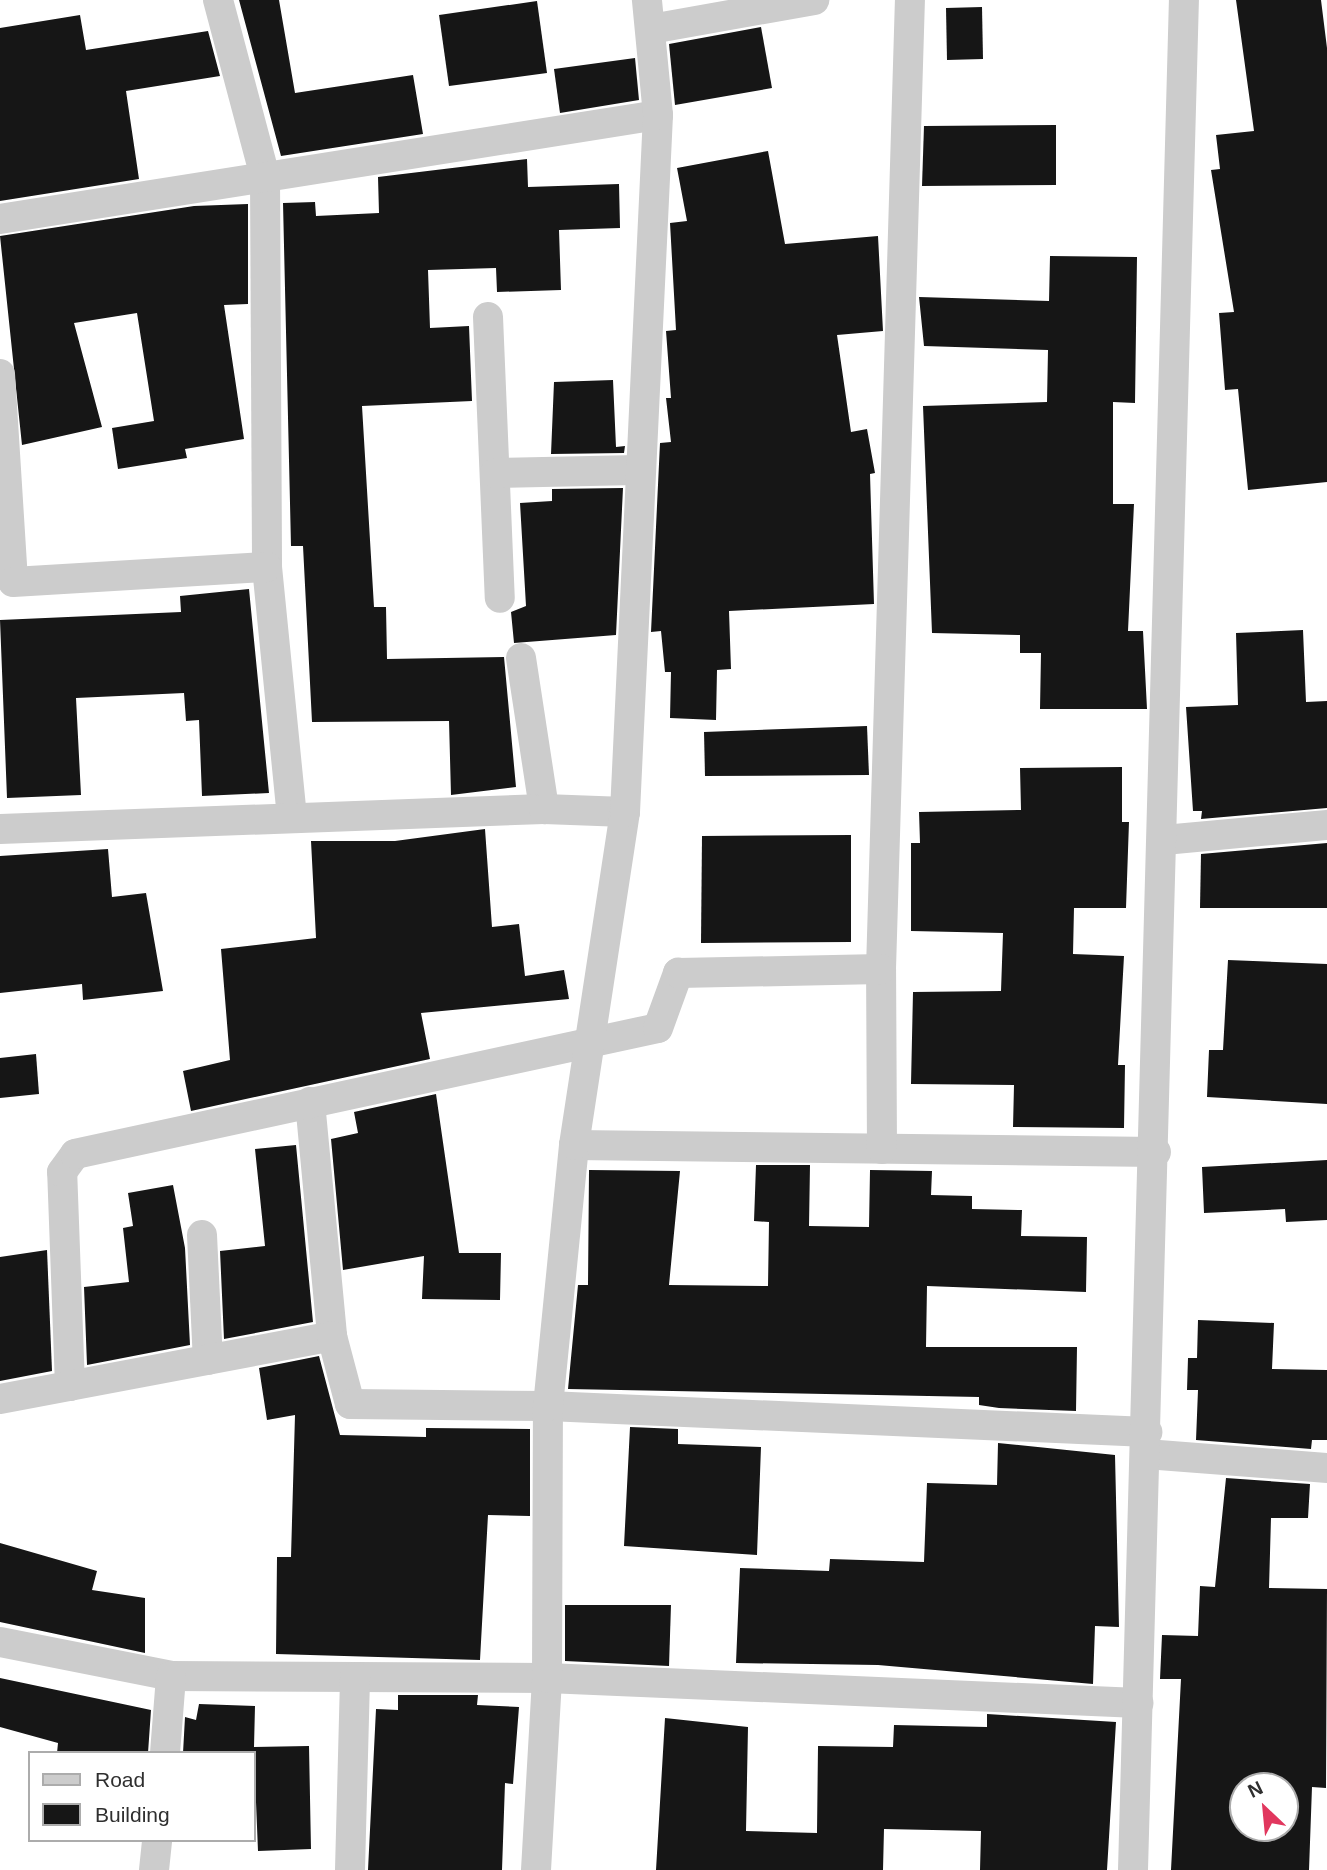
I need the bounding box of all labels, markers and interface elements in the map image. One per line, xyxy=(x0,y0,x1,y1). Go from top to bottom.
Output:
legend xyxy=(28,1751,256,1842)
text: Road xyxy=(95,1768,145,1791)
north arrow xyxy=(1229,1772,1299,1842)
text: N xyxy=(1245,1777,1266,1802)
text: Building xyxy=(95,1803,170,1826)

